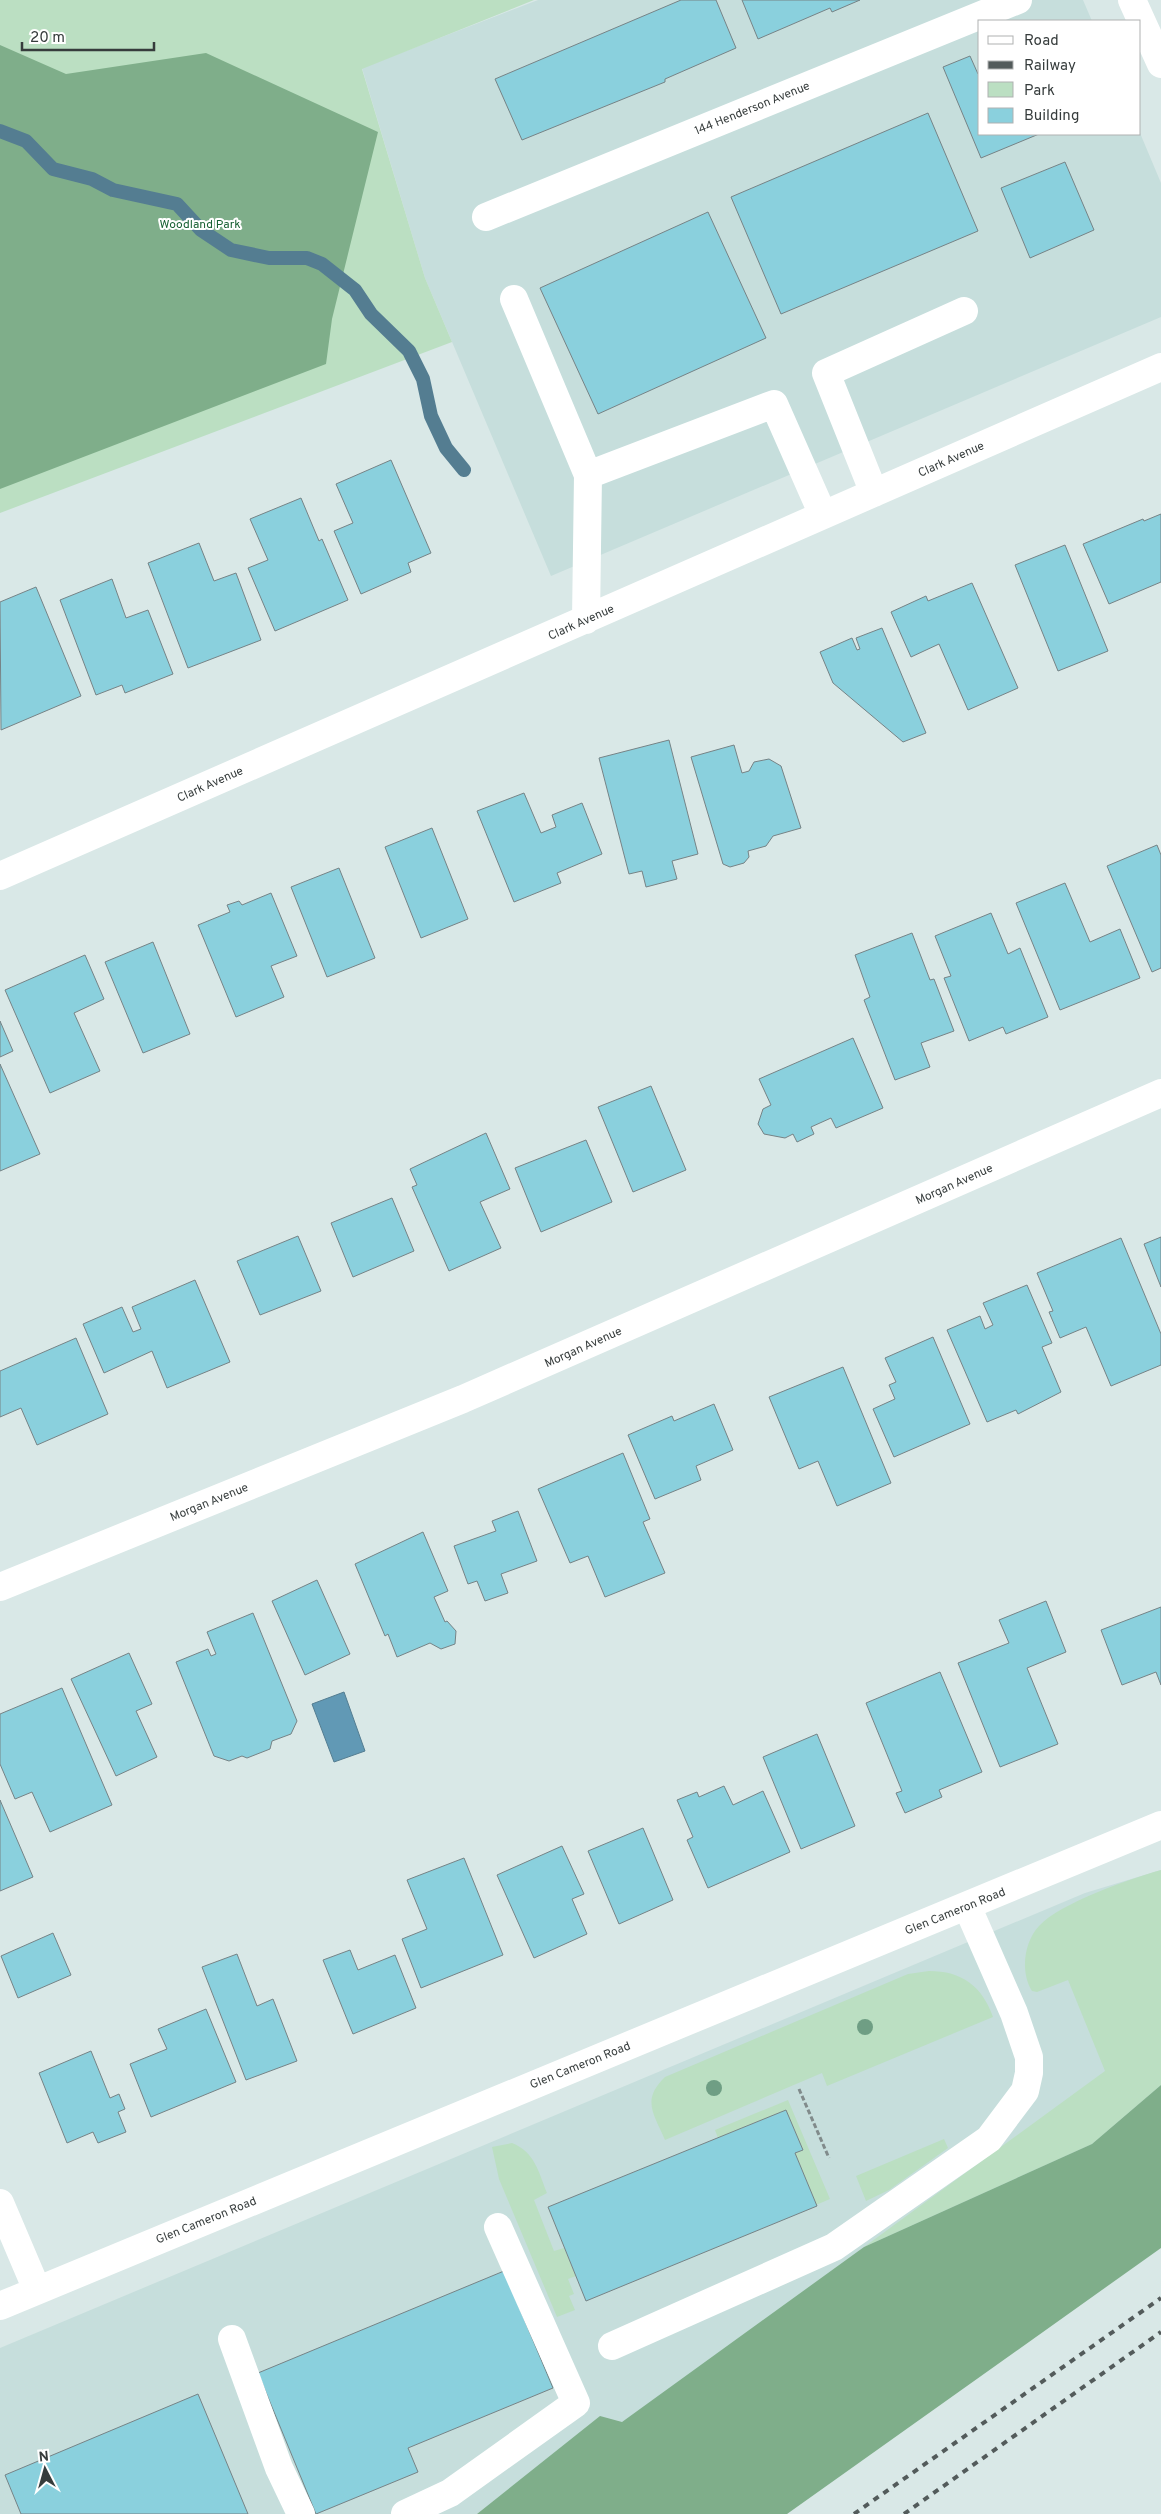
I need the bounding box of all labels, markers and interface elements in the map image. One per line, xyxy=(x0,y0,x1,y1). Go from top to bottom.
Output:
scale bar xyxy=(22,20,155,52)
legend xyxy=(978,20,1141,135)
text: 20 m xyxy=(30,29,65,48)
text: Road xyxy=(1024,32,1059,51)
text: Railway xyxy=(1024,57,1076,76)
street label: 144 Henderson Avenue xyxy=(692,78,812,139)
text: Park xyxy=(1024,82,1055,101)
text: Building xyxy=(1024,107,1079,126)
park label: Woodland Park xyxy=(159,217,241,233)
street label: Clark Avenue xyxy=(916,438,987,482)
street label: Clark Avenue xyxy=(546,601,617,645)
street label: Clark Avenue xyxy=(175,763,246,807)
street label: Morgan Avenue xyxy=(913,1161,996,1209)
street label: Morgan Avenue xyxy=(542,1324,625,1372)
street label: Morgan Avenue xyxy=(168,1480,251,1526)
street label: Glen Cameron Road xyxy=(903,1884,1008,1939)
street label: Glen Cameron Road xyxy=(528,2038,633,2093)
street label: Glen Cameron Road xyxy=(154,2193,259,2248)
north arrow xyxy=(20,2444,70,2494)
text: N xyxy=(38,2449,50,2467)

